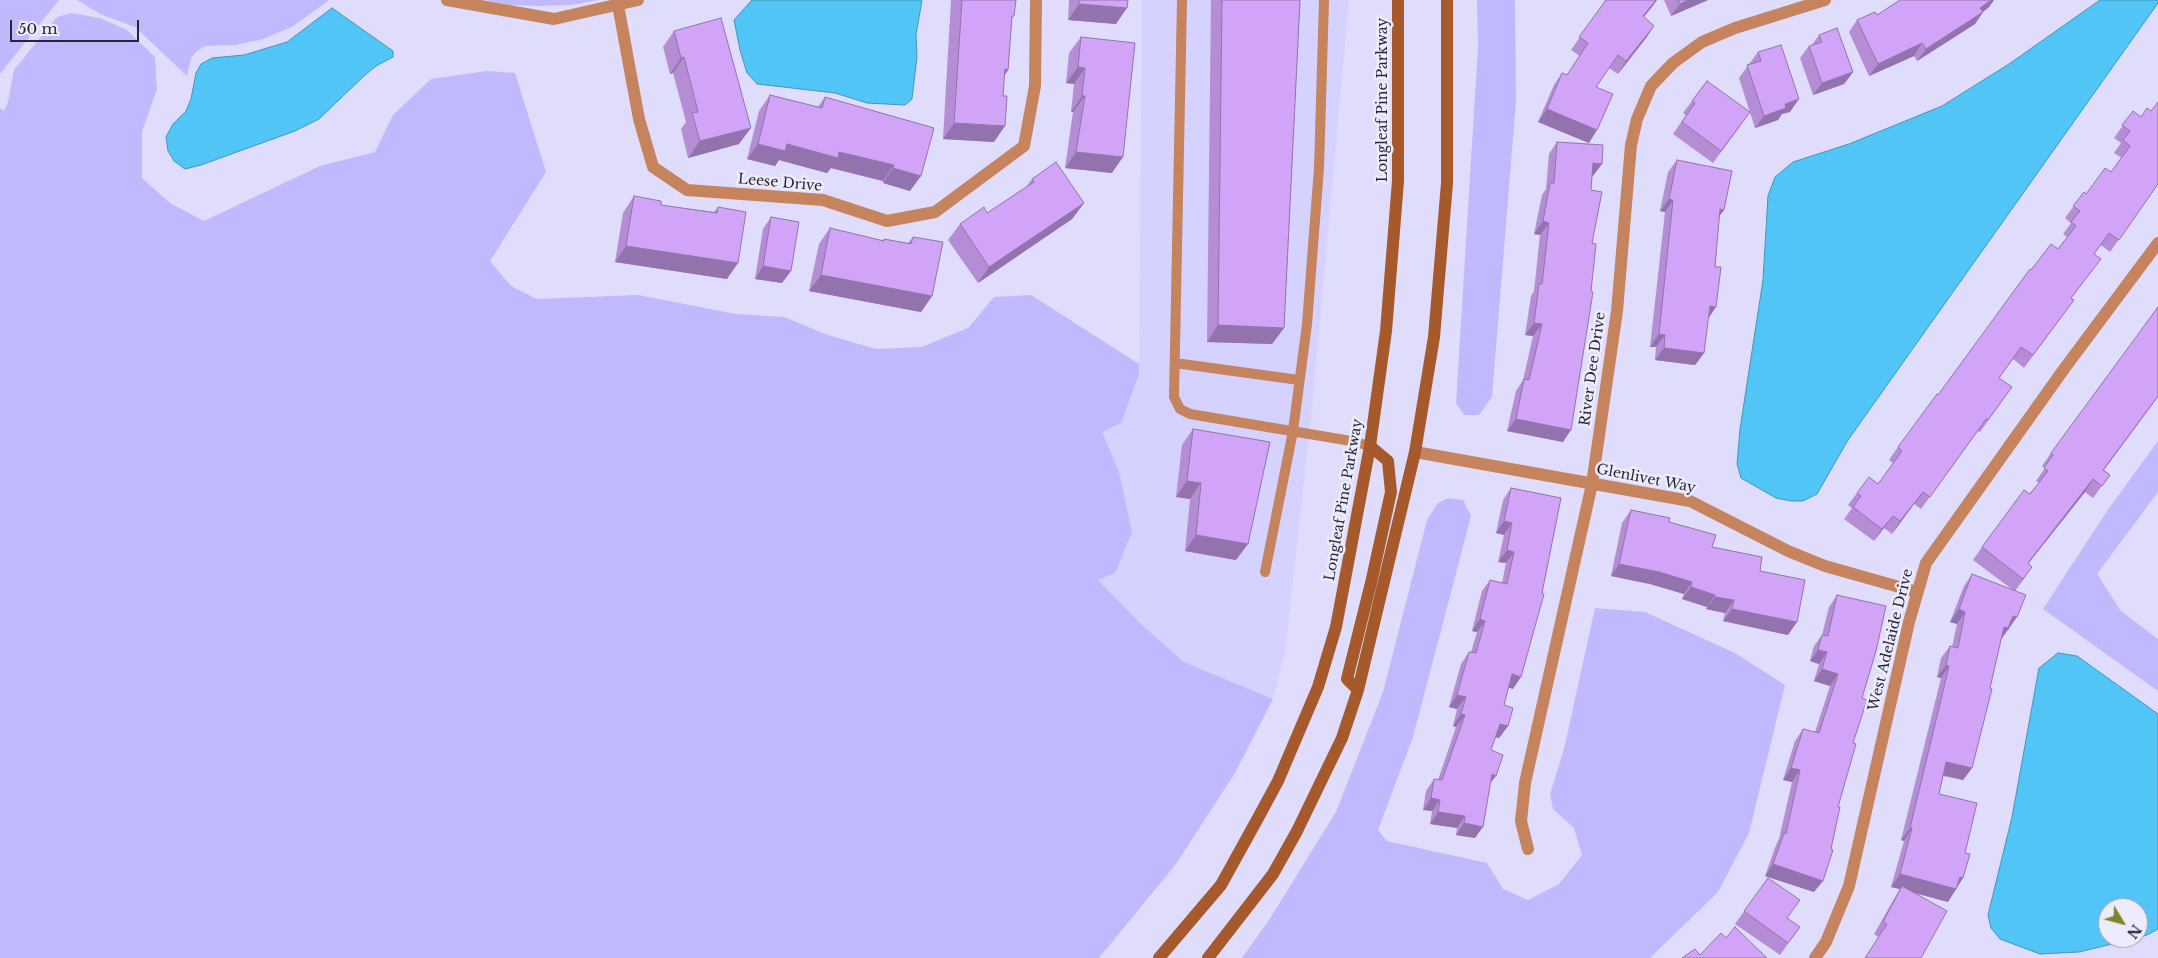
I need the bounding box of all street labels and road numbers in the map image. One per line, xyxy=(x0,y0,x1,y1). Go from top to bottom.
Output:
street label: Longleaf Pine Parkway xyxy=(1375,18,1391,182)
street label: Leese Drive xyxy=(737,171,823,195)
street label: River Dee Drive xyxy=(1577,311,1609,427)
street label: Longleaf Pine Parkway xyxy=(1321,418,1367,582)
street label: Glenlivet Way xyxy=(1595,461,1697,497)
street label: West Adelaide Drive xyxy=(1865,567,1917,713)

